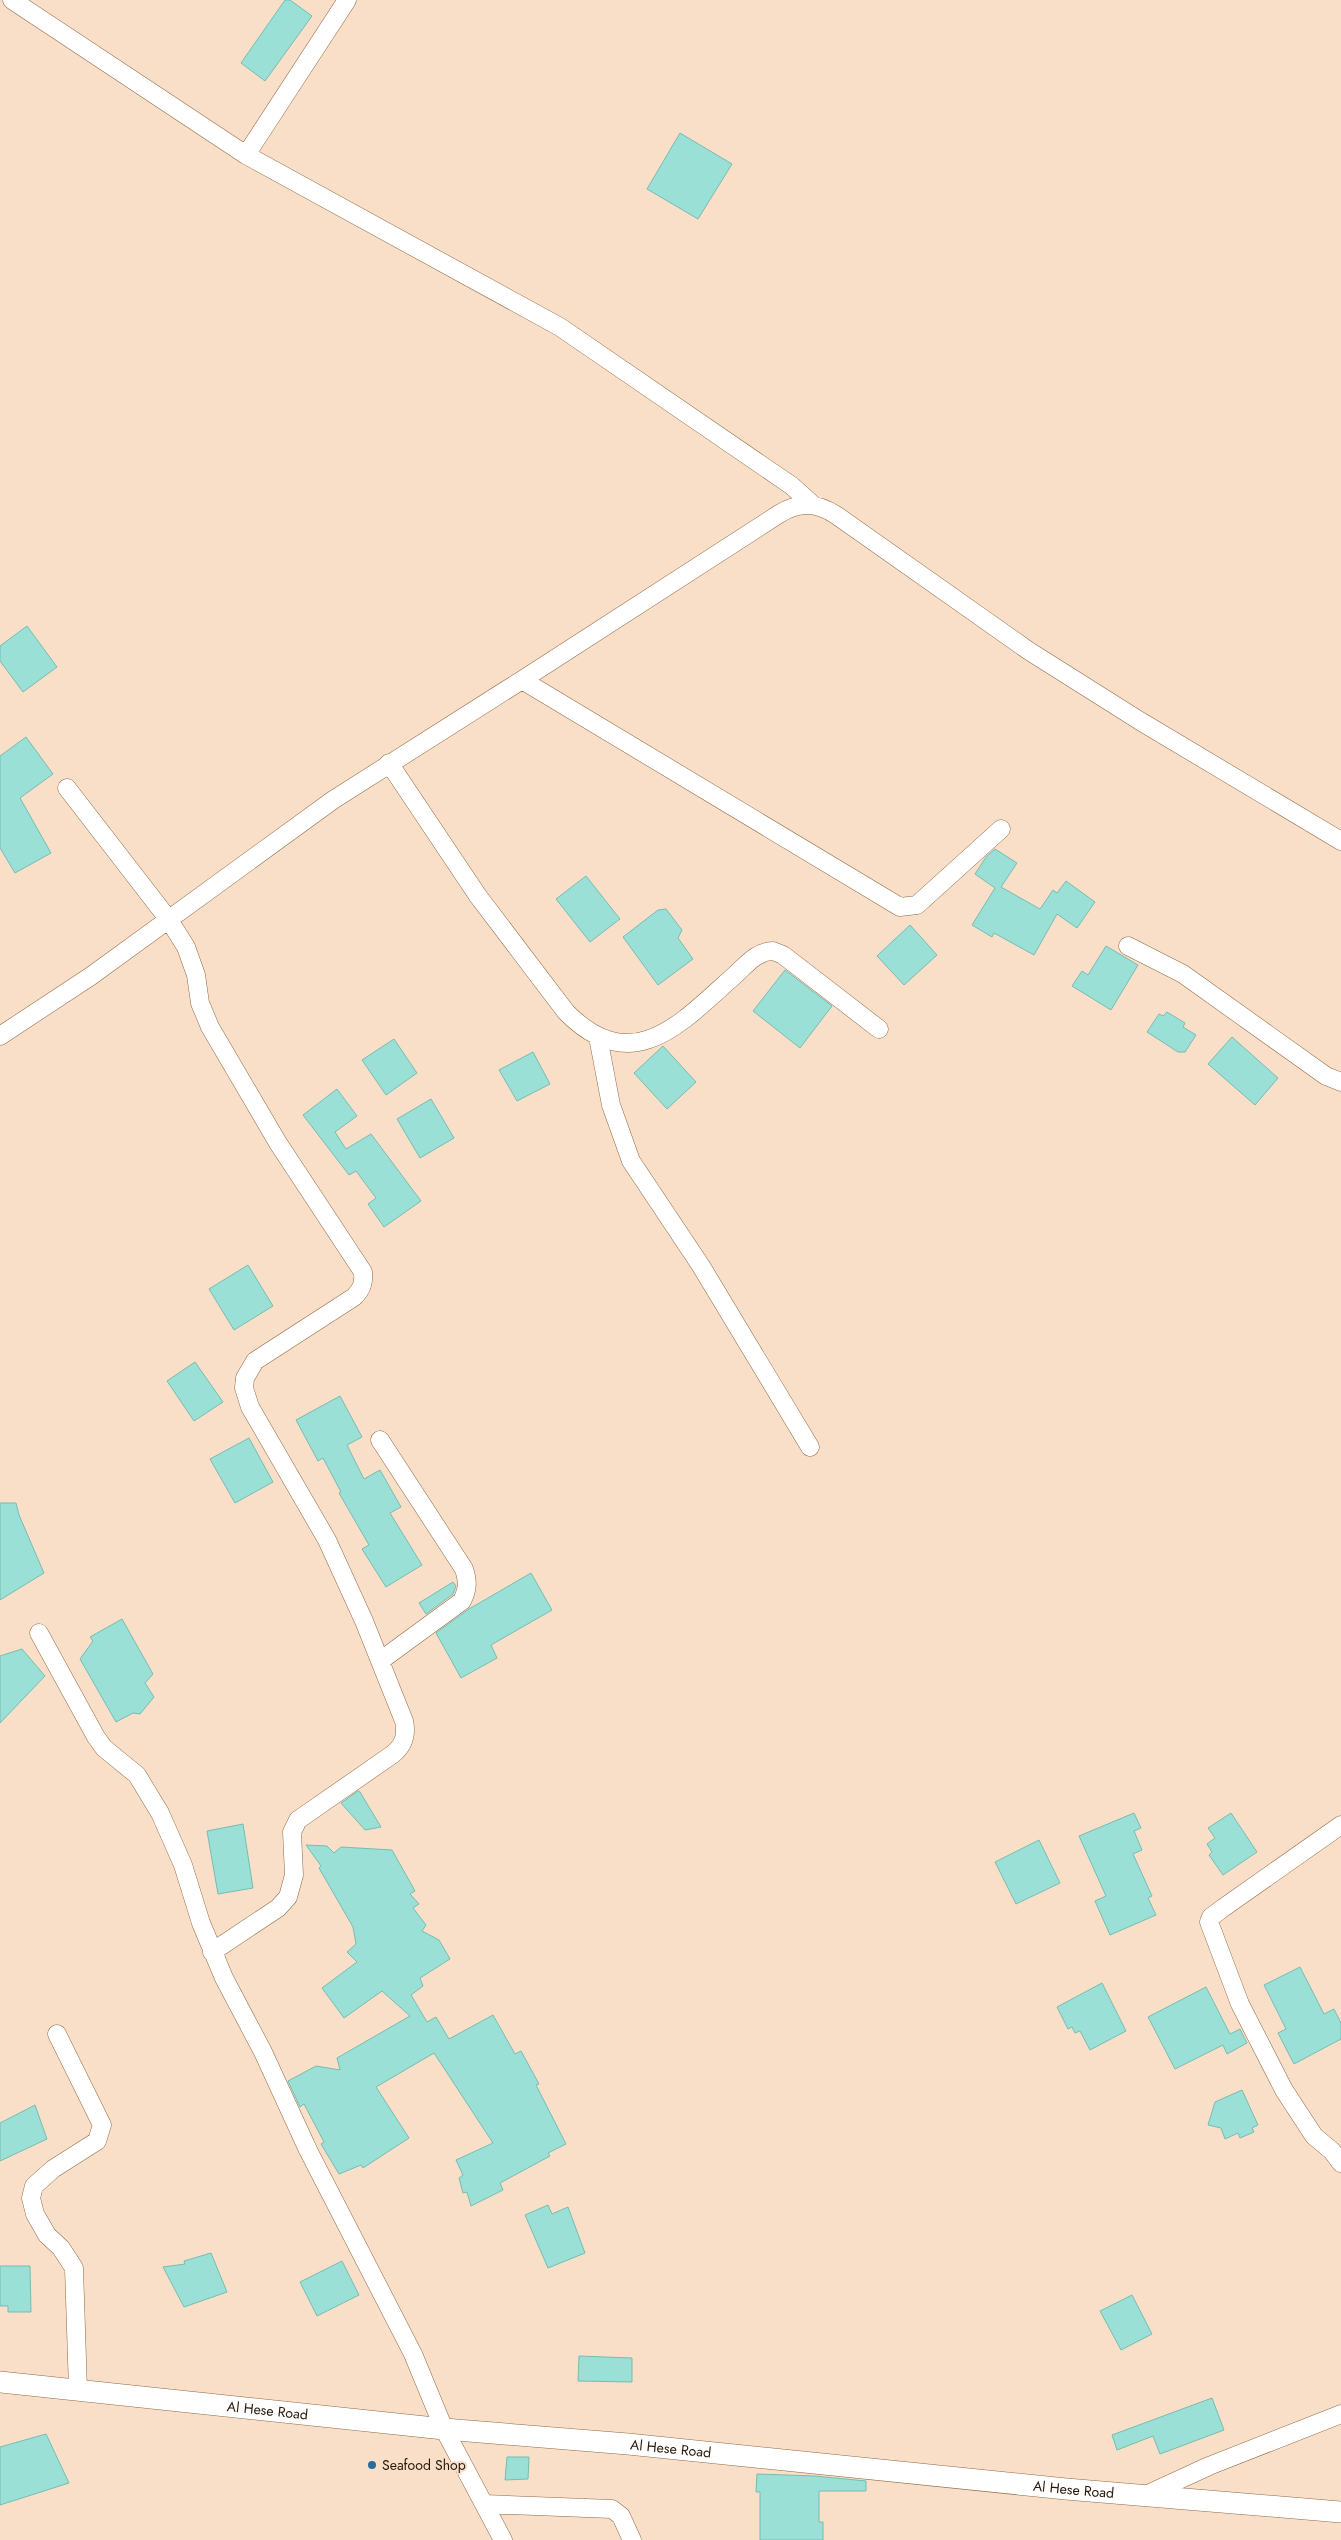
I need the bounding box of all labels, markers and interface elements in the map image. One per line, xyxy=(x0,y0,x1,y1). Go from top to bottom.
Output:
street label: Al Hese Road xyxy=(226,2396,309,2425)
street label: Al Hese Road xyxy=(629,2434,712,2462)
place label: Seafood Shop xyxy=(382,2455,466,2475)
marker: Seafood Shop xyxy=(366,2459,378,2471)
street label: Al Hese Road xyxy=(1032,2476,1115,2503)

